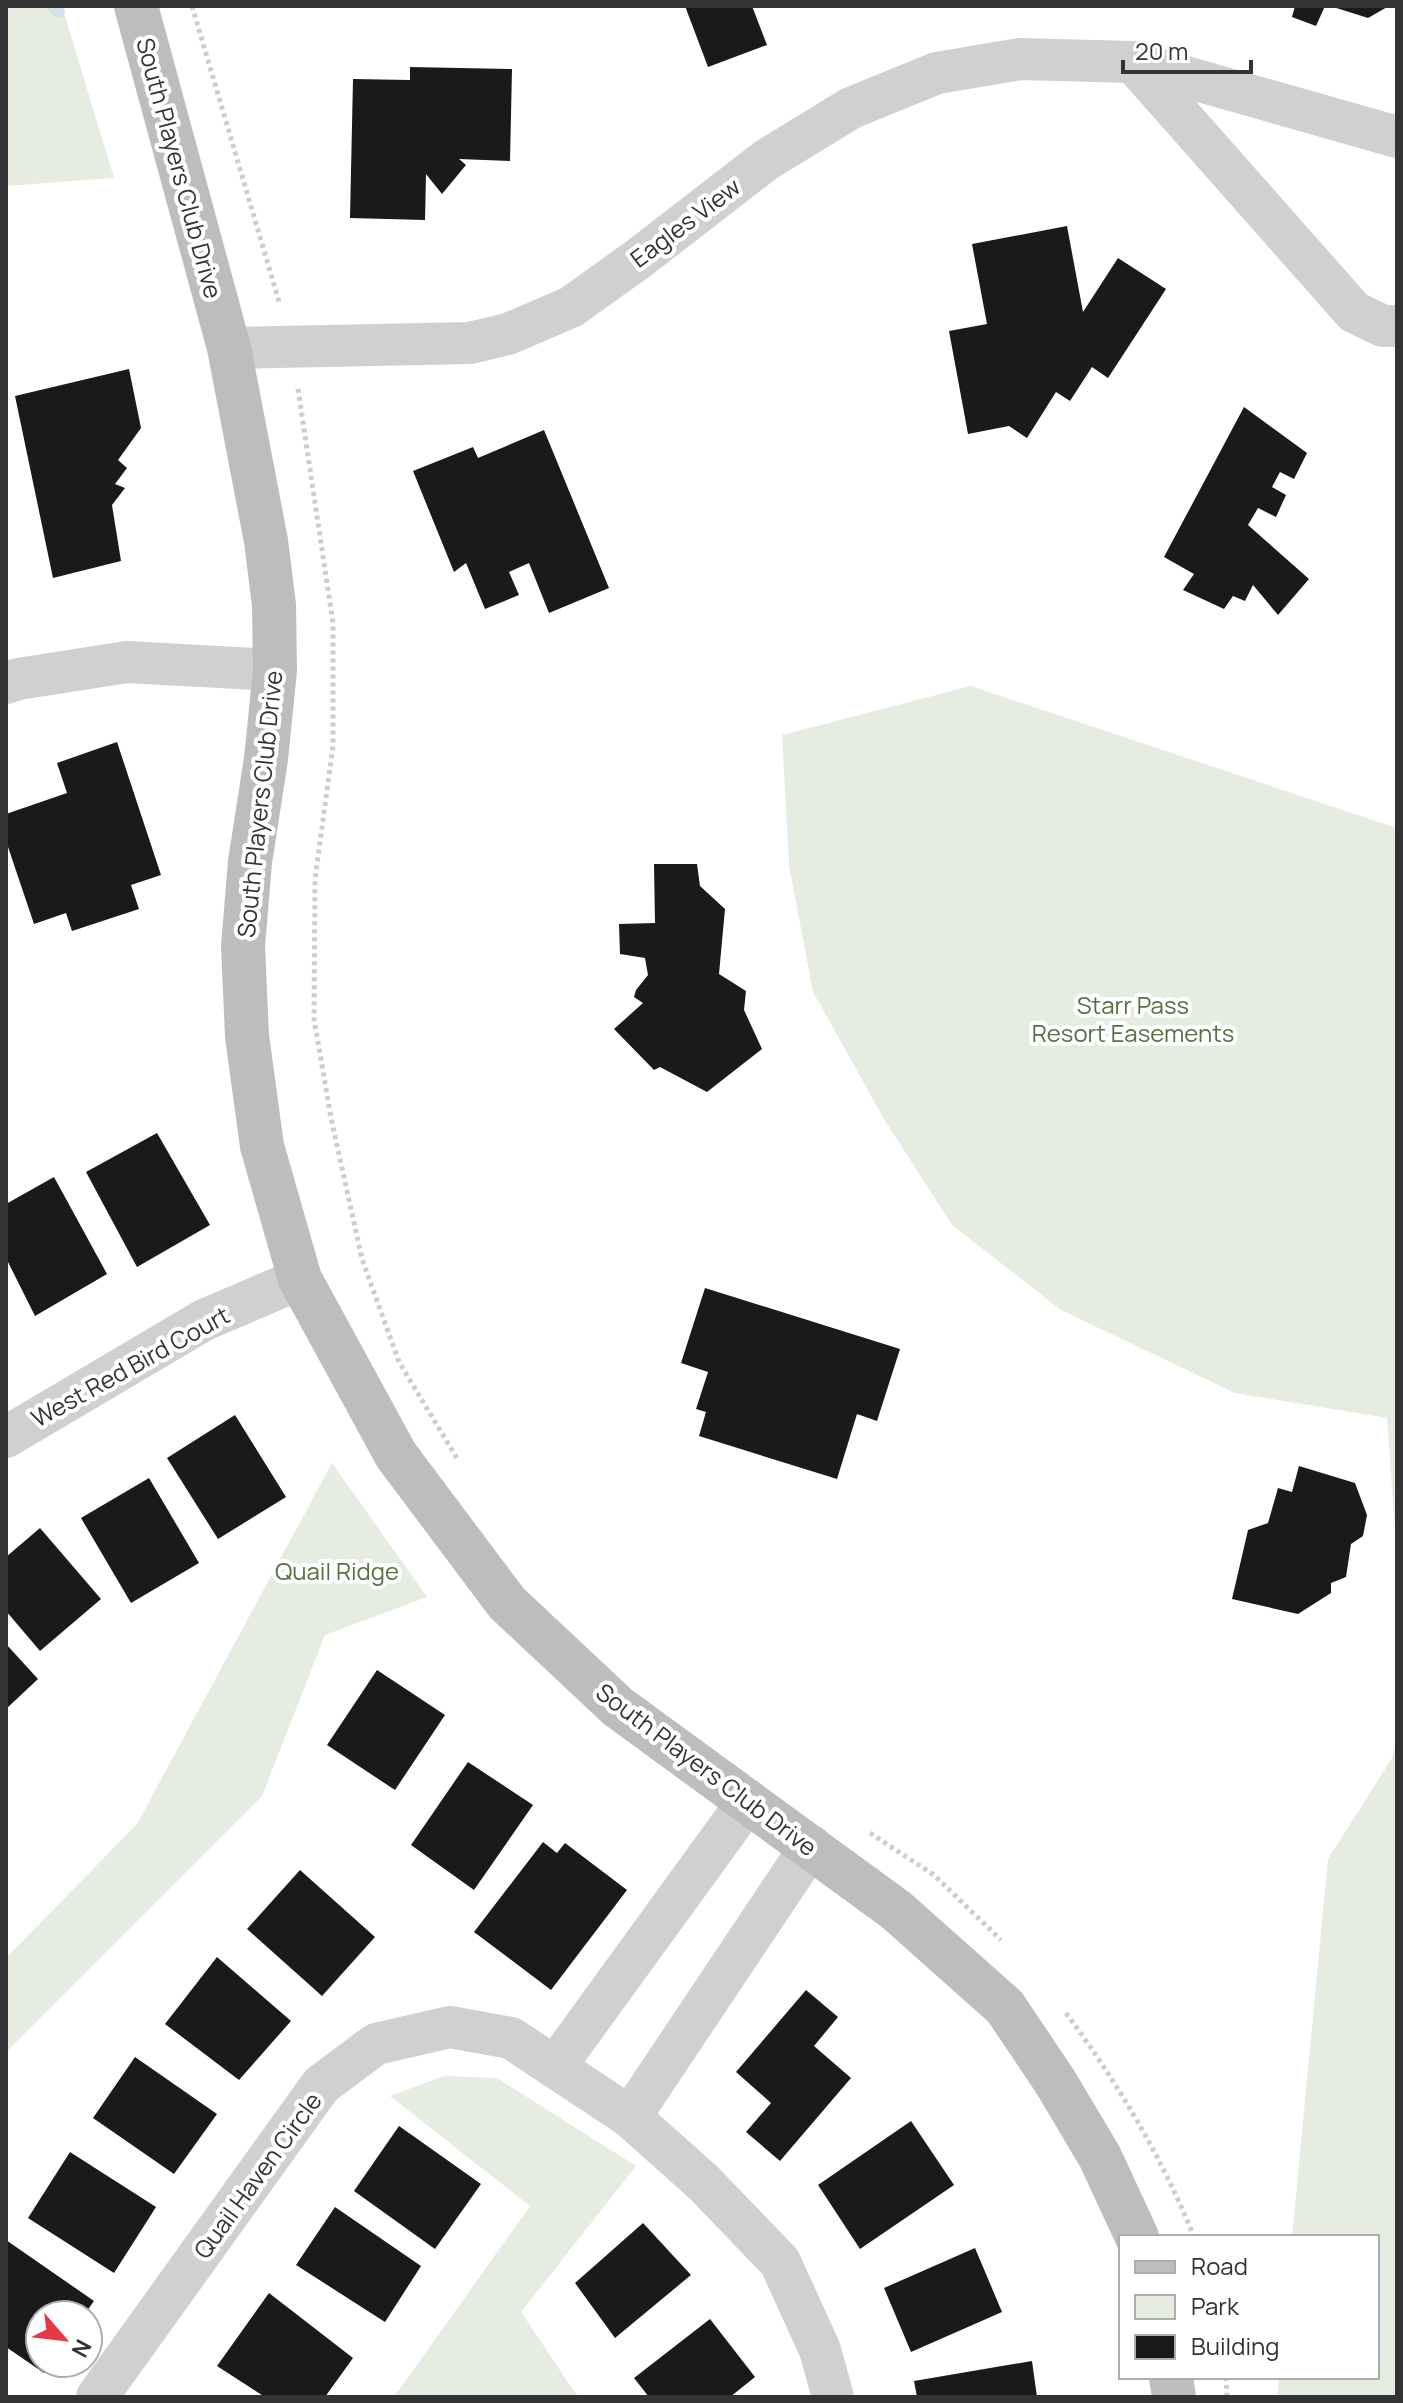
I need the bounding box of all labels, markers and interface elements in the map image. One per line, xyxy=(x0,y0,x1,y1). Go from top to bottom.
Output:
scale bar xyxy=(1123,24,1251,74)
street label: South Players Club Drive xyxy=(129,34,231,302)
text: 20 m xyxy=(1135,34,1188,67)
street label: Eagles View xyxy=(623,170,747,274)
street label: South Players Club Drive xyxy=(229,669,289,939)
park label: Starr Pass Resort Easements xyxy=(1032,988,1234,1049)
street label: West Red Bird Court xyxy=(25,1298,235,1434)
park label: Quail Ridge xyxy=(275,1554,399,1587)
street label: South Players Club Drive xyxy=(590,1675,824,1863)
street label: Quail Haven Circle xyxy=(185,2085,329,2265)
legend xyxy=(1119,2235,1379,2379)
text: Road xyxy=(1191,2249,1248,2282)
text: Park xyxy=(1191,2289,1240,2322)
north arrow xyxy=(24,2299,104,2379)
text: Building xyxy=(1191,2329,1279,2362)
text: N xyxy=(65,2334,99,2362)

